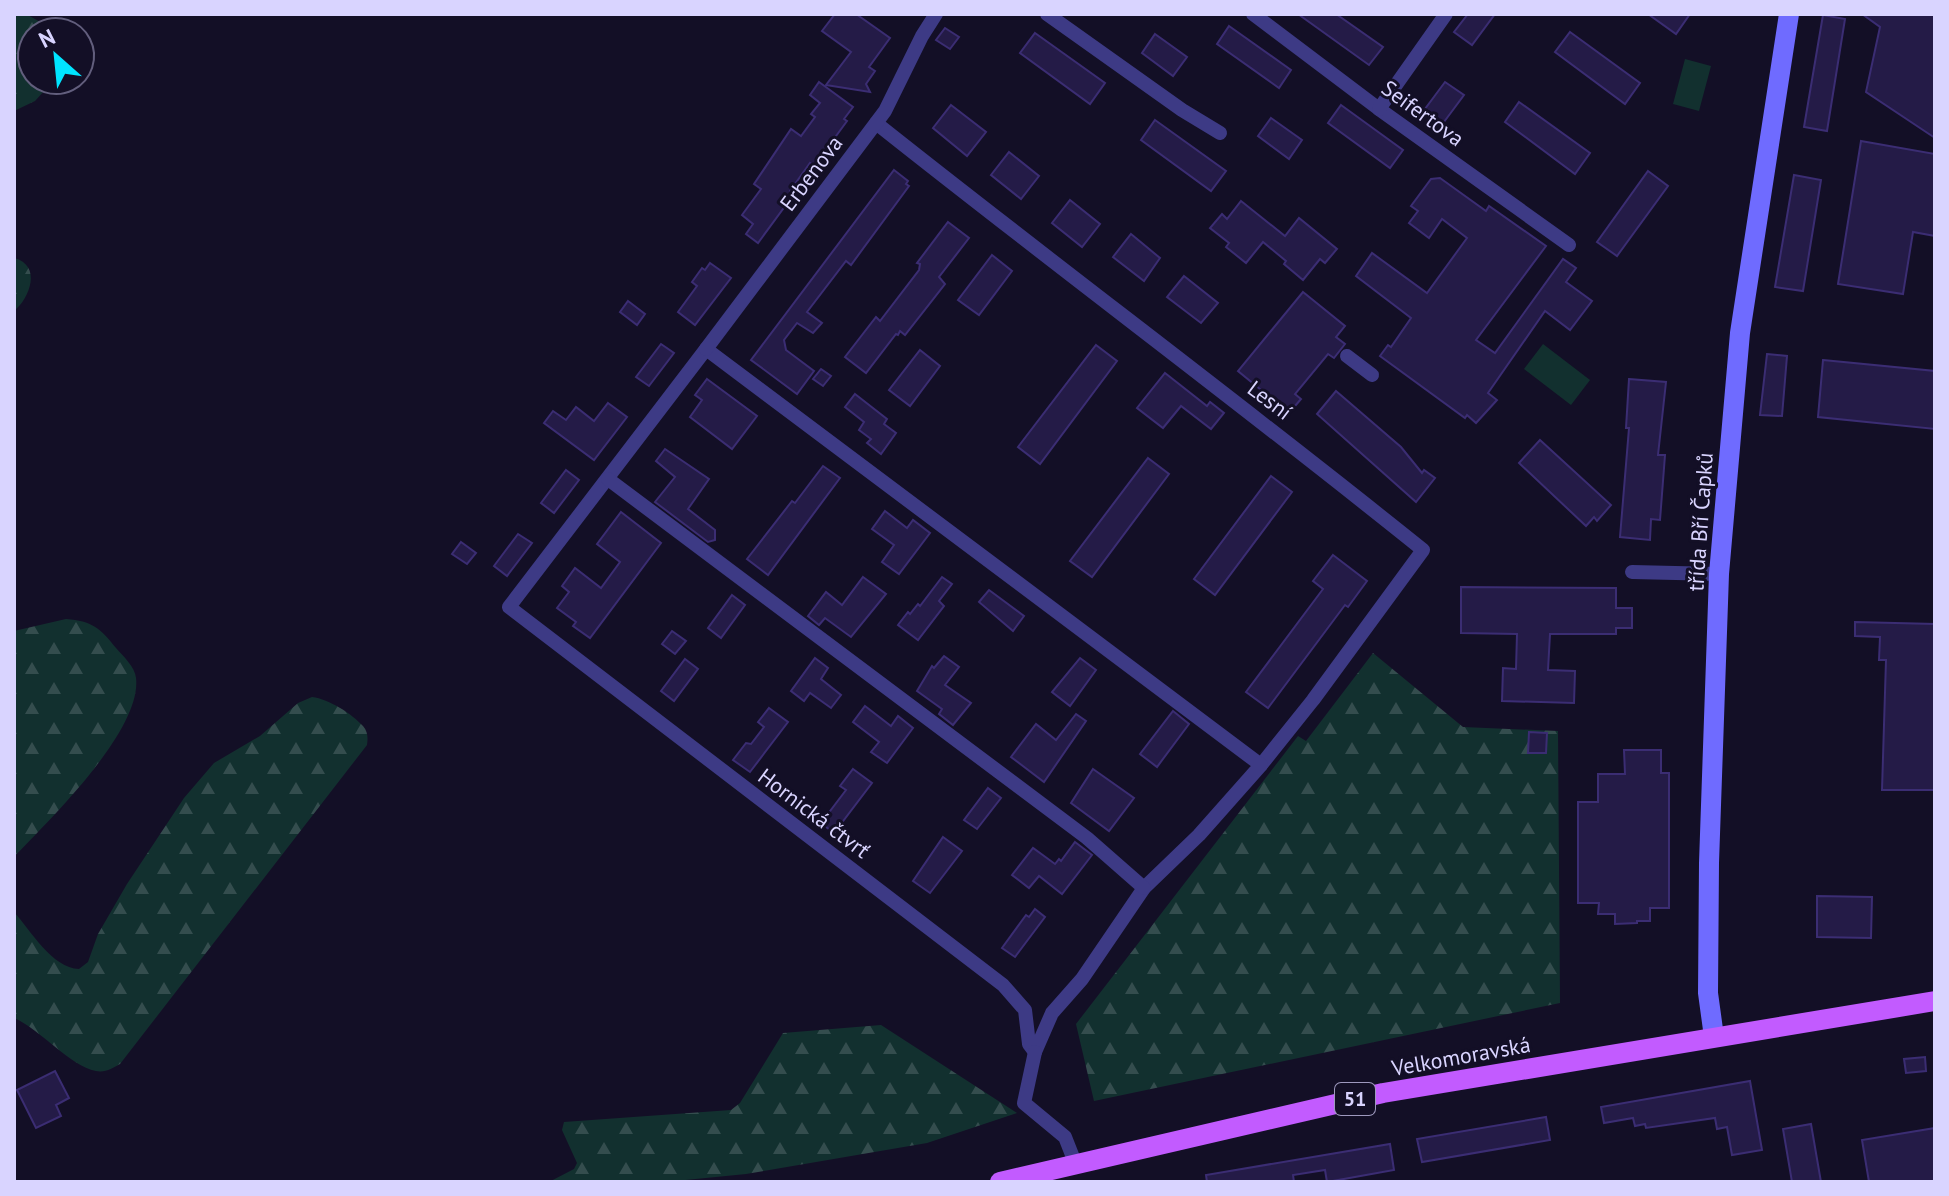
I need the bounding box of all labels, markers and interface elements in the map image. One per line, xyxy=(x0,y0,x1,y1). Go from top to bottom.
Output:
north arrow xyxy=(16,16,96,96)
text: N xyxy=(34,22,60,54)
street label: Seifertova xyxy=(1376,74,1470,152)
street label: Erbenova xyxy=(774,130,848,216)
street label: Lesní xyxy=(1242,374,1298,426)
street label: třída Bří Čapků xyxy=(1681,452,1719,592)
street label: Hornická čtvrť xyxy=(753,762,876,864)
street label: Velkomoravská xyxy=(1389,1030,1532,1082)
road number: 51 xyxy=(1335,1083,1375,1115)

